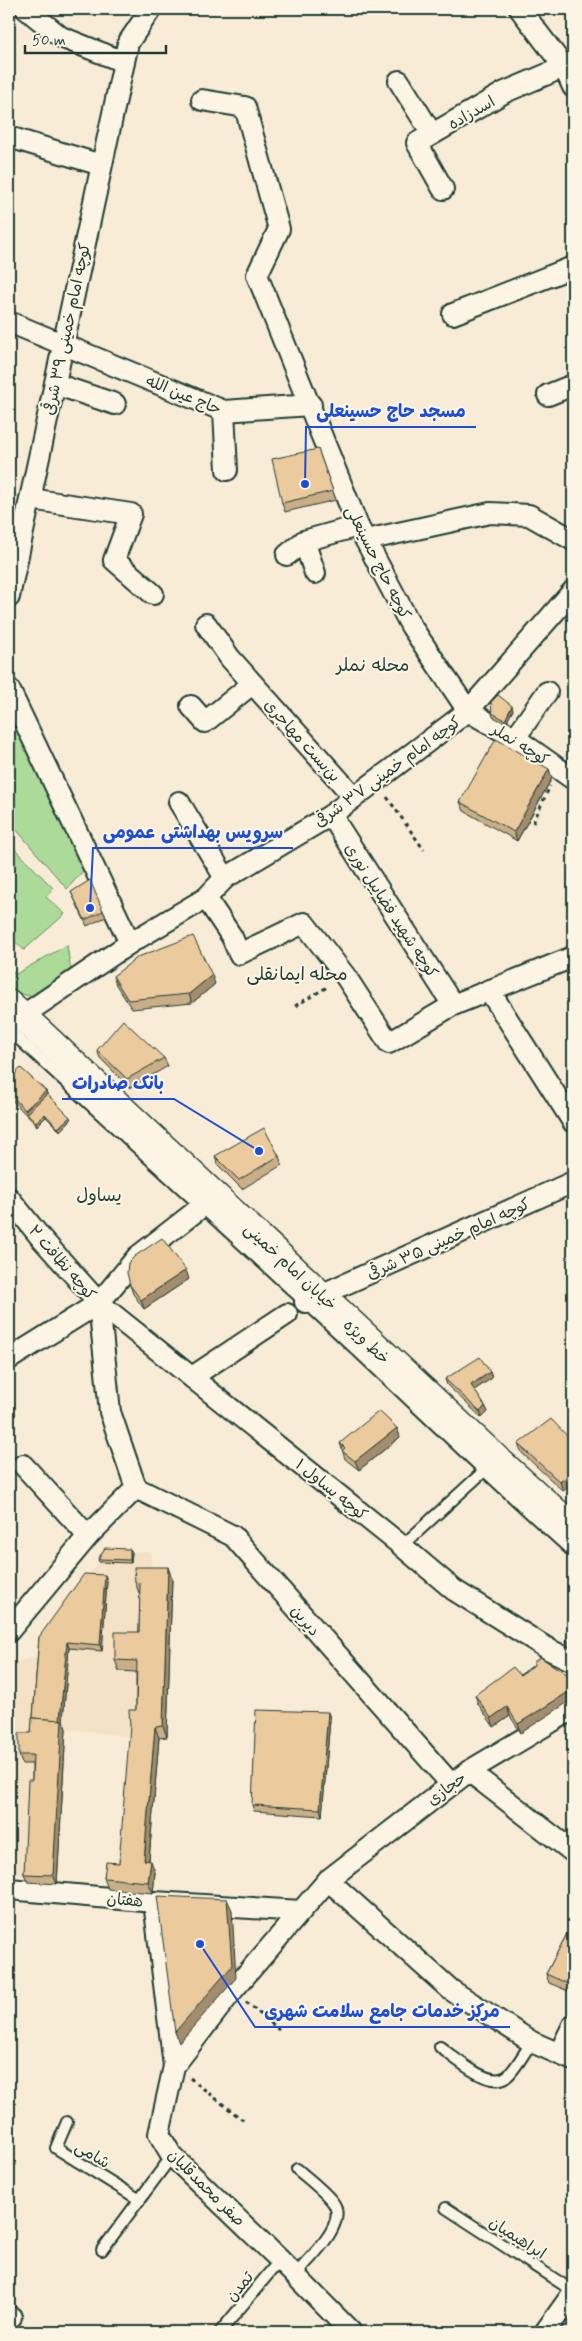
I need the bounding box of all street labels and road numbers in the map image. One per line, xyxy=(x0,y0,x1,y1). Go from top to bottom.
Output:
street label: اسدزاده xyxy=(444,91,499,135)
street label: کوچه امام خمینی ۳۹ شرقی xyxy=(38,241,97,418)
street label: حاج عین الله xyxy=(143,371,224,420)
street label: کوچه حاج حسینعلی xyxy=(340,502,415,623)
street label: بن‌بست مهاجری xyxy=(259,695,345,787)
street label: کوچه امام خمینی ۳۷ شرقی xyxy=(310,711,466,833)
street label: کوچه نملر xyxy=(486,718,553,771)
street label: کوچه شهید فضاییل نوری xyxy=(339,839,442,982)
street label: کوچه امام خمینی ۳۵ شرقی xyxy=(363,1193,534,1286)
street label: خیابان امام خمینی xyxy=(239,1219,341,1316)
street label: کوچه نظافت ۲ xyxy=(23,1221,100,1305)
street label: خط ویژه xyxy=(338,1315,394,1369)
street label: کوچه یساول ۱ xyxy=(291,1455,372,1526)
street label: دیرین xyxy=(286,1601,324,1641)
street label: حجازی xyxy=(423,1768,471,1811)
street label: هفتان xyxy=(106,1888,144,1913)
street label: شامی xyxy=(71,2137,114,2174)
street label: صفر محمدقلیان xyxy=(163,2145,249,2231)
street label: ابراهیمیان xyxy=(485,2212,550,2264)
street label: تمدن xyxy=(222,2267,259,2306)

